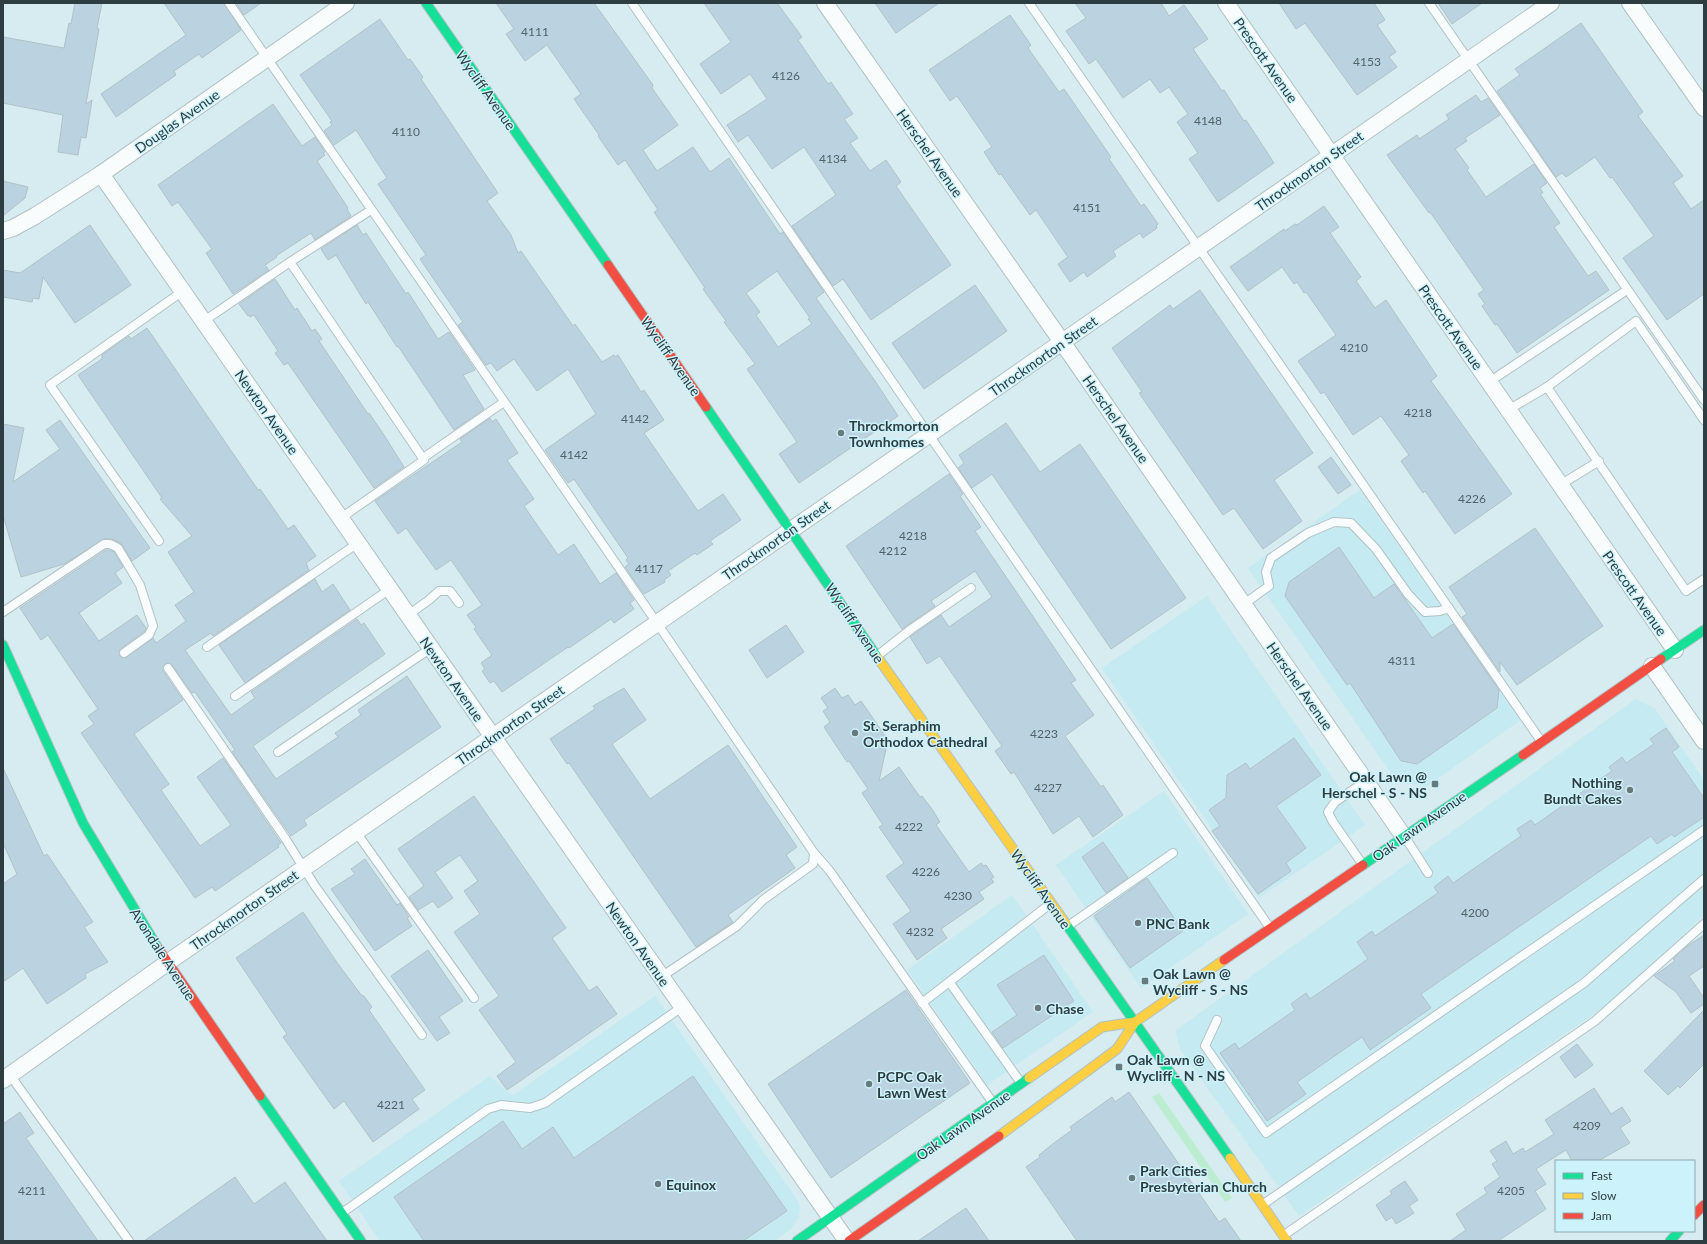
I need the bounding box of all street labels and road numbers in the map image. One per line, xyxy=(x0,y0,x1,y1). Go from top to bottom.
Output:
street label: Prescott Avenue xyxy=(1230,14,1302,106)
street label: Wycliff Avenue xyxy=(452,47,520,133)
street label: Douglas Avenue xyxy=(131,86,223,156)
street label: Herschel Avenue xyxy=(893,106,967,200)
street label: Throckmorton Street xyxy=(1252,127,1366,215)
street label: Prescott Avenue xyxy=(1415,281,1487,373)
street label: Throckmorton Street xyxy=(986,312,1100,400)
street label: Wycliff Avenue xyxy=(637,313,705,399)
street label: Newton Avenue xyxy=(232,367,302,457)
street label: Herschel Avenue xyxy=(1079,372,1153,466)
street label: Throckmorton Street xyxy=(719,496,833,584)
street label: Prescott Avenue xyxy=(1599,547,1671,639)
street label: Wycliff Avenue xyxy=(822,580,888,666)
street label: Newton Avenue xyxy=(417,634,487,724)
street label: Herschel Avenue xyxy=(1263,639,1337,733)
street label: Throckmorton Street xyxy=(453,681,567,769)
street label: Oak Lawn Avenue xyxy=(1369,787,1469,865)
street label: Wycliff Avenue xyxy=(1007,846,1075,932)
street label: Throckmorton Street xyxy=(187,866,301,954)
street label: Newton Avenue xyxy=(603,899,673,989)
street label: Avondale Avenue xyxy=(127,905,199,1003)
street label: Oak Lawn Avenue xyxy=(913,1086,1013,1164)

